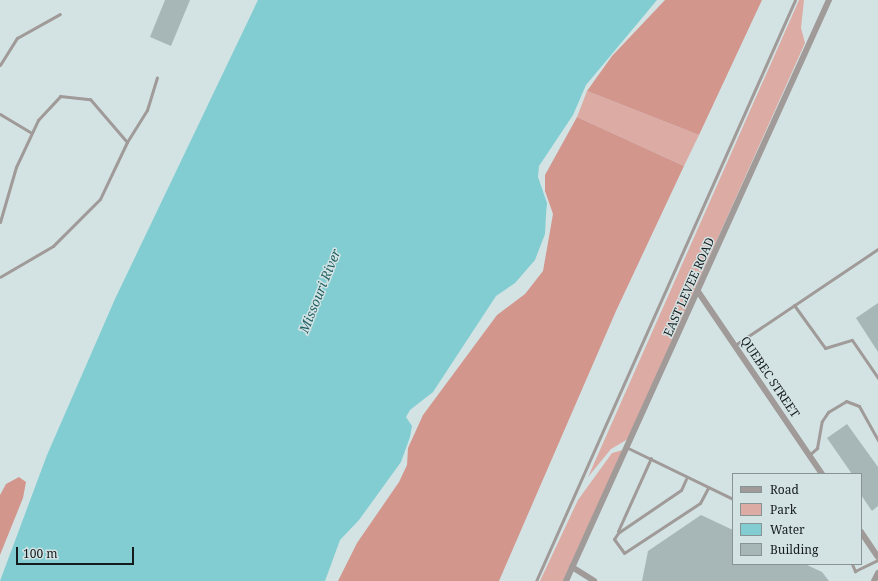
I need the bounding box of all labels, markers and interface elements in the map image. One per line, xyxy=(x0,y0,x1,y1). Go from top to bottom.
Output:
street label: EAST LEVEE ROAD xyxy=(661,235,717,339)
water label: Missouri River xyxy=(296,247,344,335)
street label: QUEBEC STREET xyxy=(738,334,802,420)
legend xyxy=(732,473,862,565)
text: Road xyxy=(770,481,799,498)
text: Park xyxy=(770,501,797,518)
text: Water xyxy=(770,521,805,538)
scale bar xyxy=(18,539,136,565)
text: Building xyxy=(770,541,818,558)
text: 100 m xyxy=(23,545,58,562)

